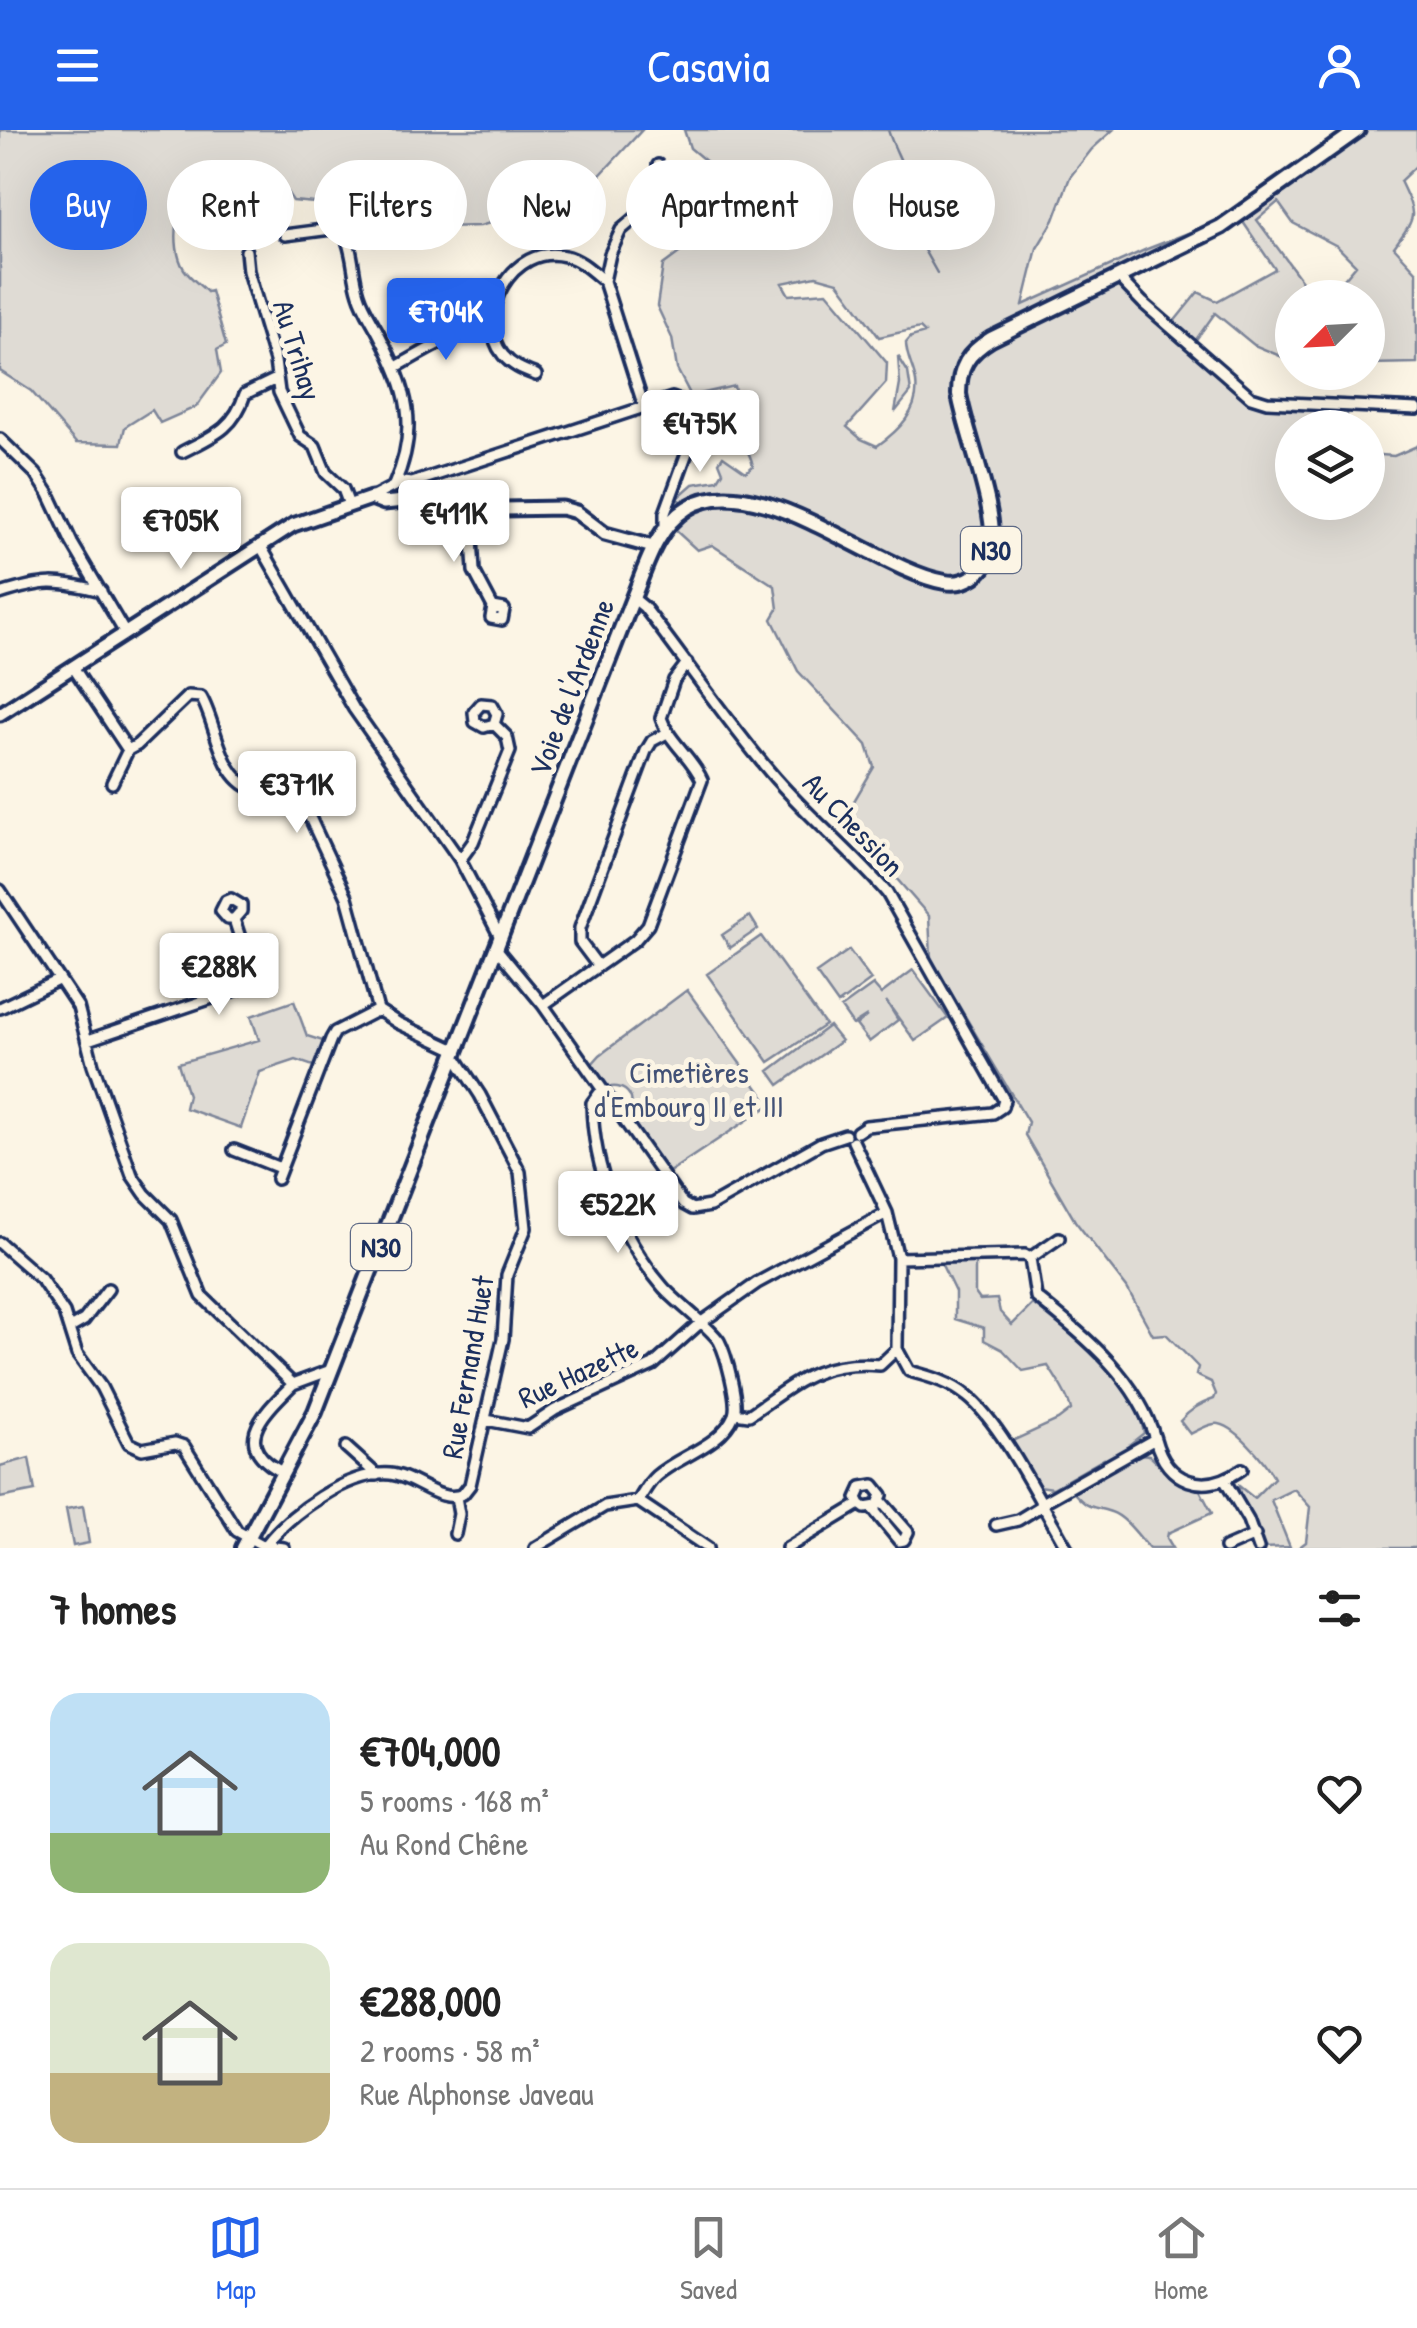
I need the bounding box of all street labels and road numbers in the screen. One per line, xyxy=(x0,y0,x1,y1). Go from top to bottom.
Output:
street label: Au Trihay xyxy=(264,295,332,405)
road number: N30 xyxy=(961,527,1021,573)
street label: Voie de l'Ardenne xyxy=(519,593,623,781)
street label: Au Chession xyxy=(794,763,914,885)
road number: N30 xyxy=(351,1224,411,1270)
street label: Rue Fernand Huet xyxy=(431,1272,503,1462)
street label: Rue Hazette xyxy=(512,1327,644,1417)

